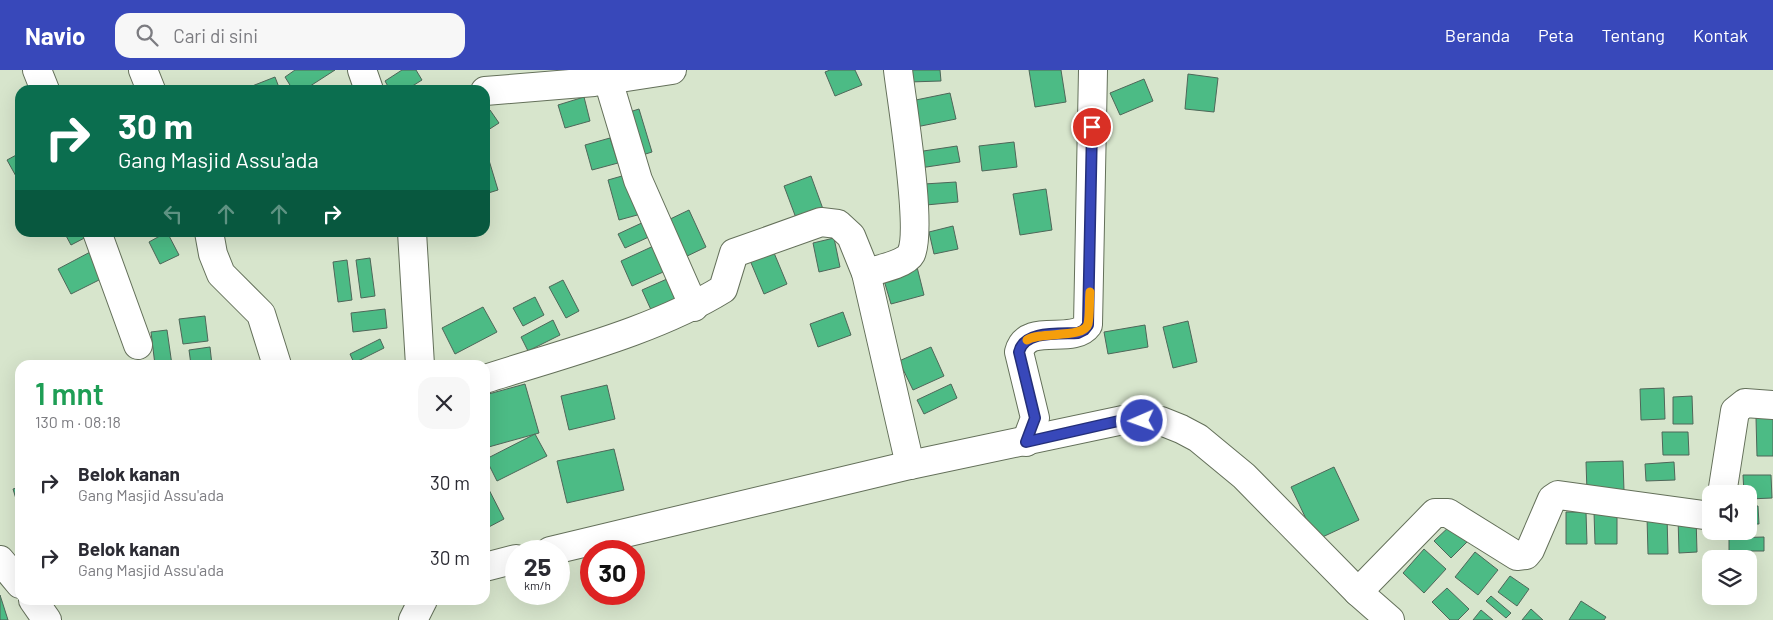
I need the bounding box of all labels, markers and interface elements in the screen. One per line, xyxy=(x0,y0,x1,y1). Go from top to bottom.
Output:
search box xyxy=(115,13,465,58)
text: Navio xyxy=(25,21,85,50)
icon: search xyxy=(133,21,161,49)
text: Cari di sini xyxy=(173,24,258,47)
text: Beranda xyxy=(1445,24,1510,46)
text: Peta xyxy=(1538,24,1574,46)
text: Tentang xyxy=(1602,24,1665,46)
text: Kontak xyxy=(1693,24,1748,46)
text: 30 m xyxy=(118,104,193,146)
icon: right xyxy=(35,105,100,170)
pin xyxy=(1071,106,1113,148)
icon: arrive xyxy=(1078,113,1106,141)
text: Gang Masjid Assu'ada xyxy=(118,146,319,172)
icon: left xyxy=(159,200,187,228)
icon: ahead xyxy=(212,200,240,228)
icon: ahead xyxy=(265,200,293,228)
icon: right xyxy=(318,200,346,228)
text: 1 mnt xyxy=(35,375,104,411)
button: close xyxy=(418,377,470,429)
position arrow xyxy=(1115,394,1167,446)
text: 130 m · 08:18 xyxy=(35,412,121,431)
text: Belok kanan xyxy=(78,462,180,485)
icon: right xyxy=(35,469,63,497)
text: 30 m xyxy=(430,471,470,494)
text: Gang Masjid Assu'ada xyxy=(78,485,224,504)
map controls xyxy=(1702,485,1757,605)
button: sound xyxy=(1702,485,1757,540)
text: Belok kanan xyxy=(78,537,180,560)
speed limit sign: 30 xyxy=(580,540,645,605)
icon: right xyxy=(35,544,63,572)
text: 30 m xyxy=(430,546,470,569)
button: layers xyxy=(1702,550,1757,605)
text: 25 xyxy=(524,551,551,581)
text: Gang Masjid Assu'ada xyxy=(78,560,224,579)
text: km/h xyxy=(524,578,551,592)

